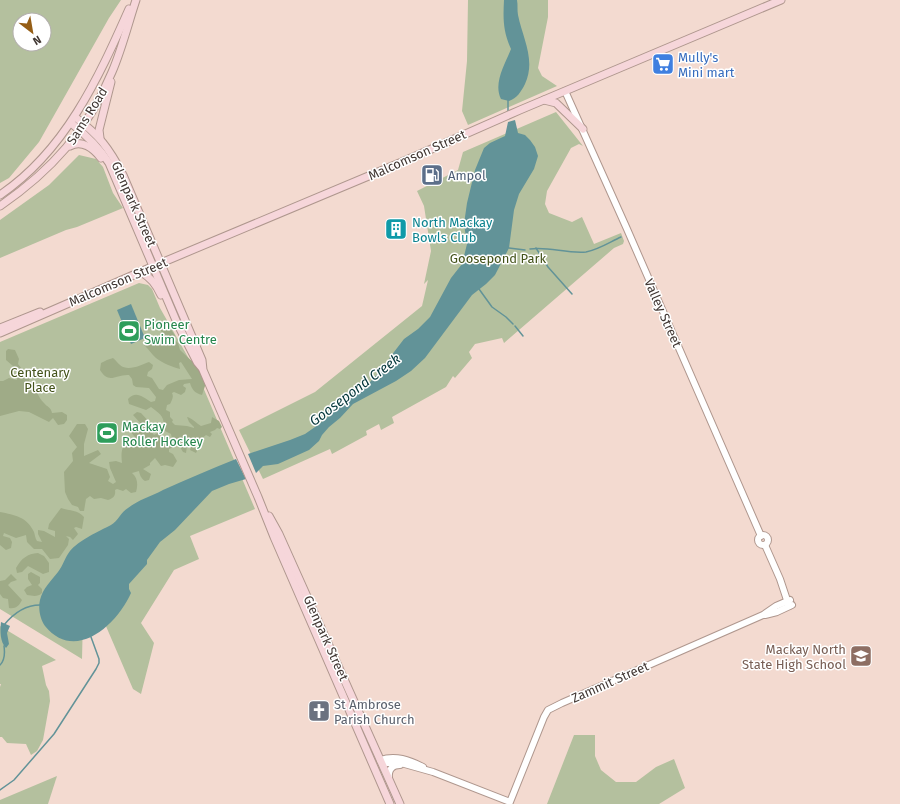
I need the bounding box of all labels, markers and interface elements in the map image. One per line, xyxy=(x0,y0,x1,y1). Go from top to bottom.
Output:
north arrow xyxy=(12,12,52,52)
text: N xyxy=(30,33,43,48)
place label: Mully's Mini mart xyxy=(678,50,735,80)
supermarket icon: Mully's Mini mart xyxy=(650,51,676,77)
street label: Sams Road xyxy=(63,85,111,147)
street label: Malcomson Street xyxy=(366,127,469,183)
street label: Glenpark Street xyxy=(108,159,160,249)
fuel station icon: Ampol xyxy=(419,162,445,188)
place label: Ampol xyxy=(448,168,486,183)
place label: North Mackay Bowls Club xyxy=(412,215,493,245)
building icon: North Mackay Bowls Club xyxy=(383,216,409,242)
park label: Goosepond Park xyxy=(450,251,546,266)
street label: Malcomson Street xyxy=(67,254,170,310)
street label: Valley Street xyxy=(641,276,685,350)
place label: Pioneer Swim Centre xyxy=(144,317,217,347)
sports icon: Pioneer Swim Centre xyxy=(116,318,142,344)
water label: Goosepond Creek xyxy=(306,350,404,430)
park label: Centenary Place xyxy=(10,365,70,395)
place label: Mackay Roller Hockey xyxy=(122,419,204,449)
sports icon: Mackay Roller Hockey xyxy=(94,420,120,446)
street label: Glenpark Street xyxy=(300,593,352,683)
place label: Mackay North State High School xyxy=(742,642,846,672)
school or university icon: Mackay North State High School xyxy=(848,643,874,669)
street label: Zammit Street xyxy=(569,658,651,706)
place label: St Ambrose Parish Church xyxy=(334,697,415,727)
church icon: St Ambrose Parish Church xyxy=(306,698,332,724)

